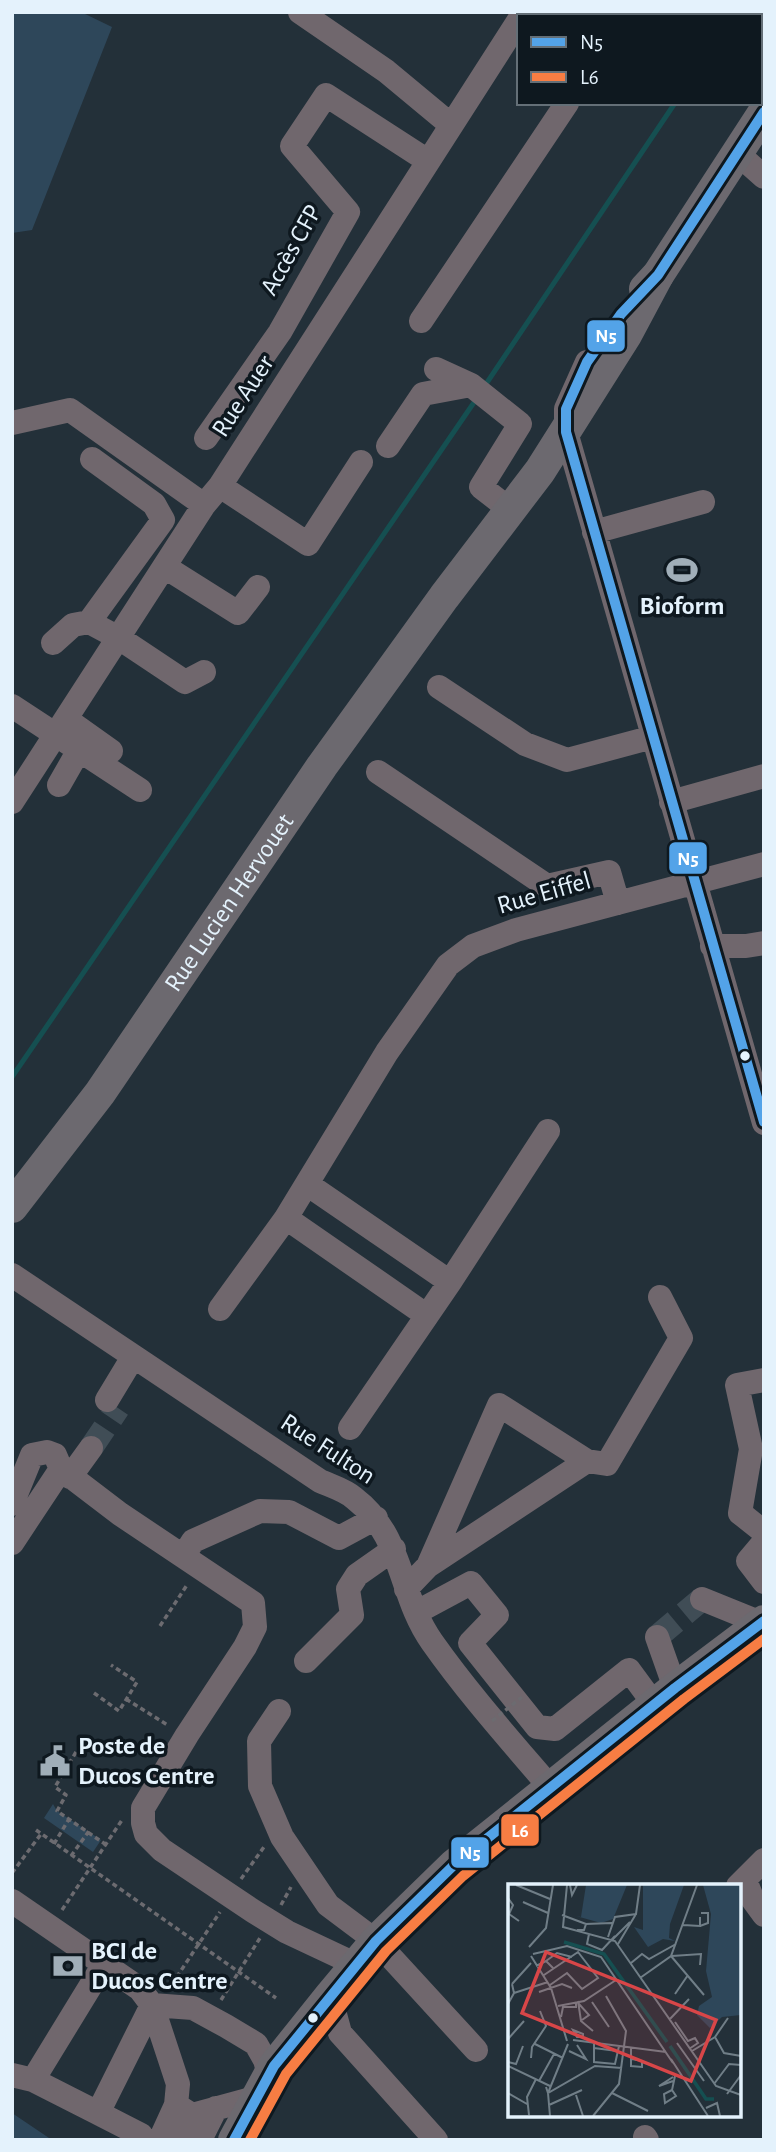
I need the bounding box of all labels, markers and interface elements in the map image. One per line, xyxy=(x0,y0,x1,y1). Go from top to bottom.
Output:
legend xyxy=(517,14,762,105)
text: N5 xyxy=(580,32,603,53)
text: L6 xyxy=(580,67,599,88)
street label: Accès CFP xyxy=(256,200,326,300)
line badge: N5 xyxy=(586,319,626,353)
text: N5 xyxy=(595,327,617,346)
street label: Rue Auer xyxy=(207,350,279,441)
sports icon: Bioform xyxy=(665,553,699,587)
place label: Bioform xyxy=(639,593,725,619)
street label: Rue Lucien Hervouet xyxy=(160,809,298,996)
line badge: N5 xyxy=(668,841,708,875)
text: N5 xyxy=(677,850,699,869)
street label: Rue Eiffel xyxy=(494,867,594,919)
unlabelled marker xyxy=(738,1049,752,1063)
street label: Rue Fulton xyxy=(276,1409,380,1489)
place label: Poste de Ducos Centre xyxy=(78,1733,215,1789)
public building icon: Poste de Ducos Centre xyxy=(38,1744,72,1778)
line badge: L6 xyxy=(500,1813,540,1847)
text: L6 xyxy=(511,1822,529,1841)
line badge: N5 xyxy=(450,1836,490,1869)
text: N5 xyxy=(459,1844,481,1863)
inset map xyxy=(508,1884,741,2117)
place label: BCI de Ducos Centre xyxy=(91,1938,228,1994)
bank icon: BCI de Ducos Centre xyxy=(51,1949,85,1983)
unlabelled marker xyxy=(306,2011,320,2025)

